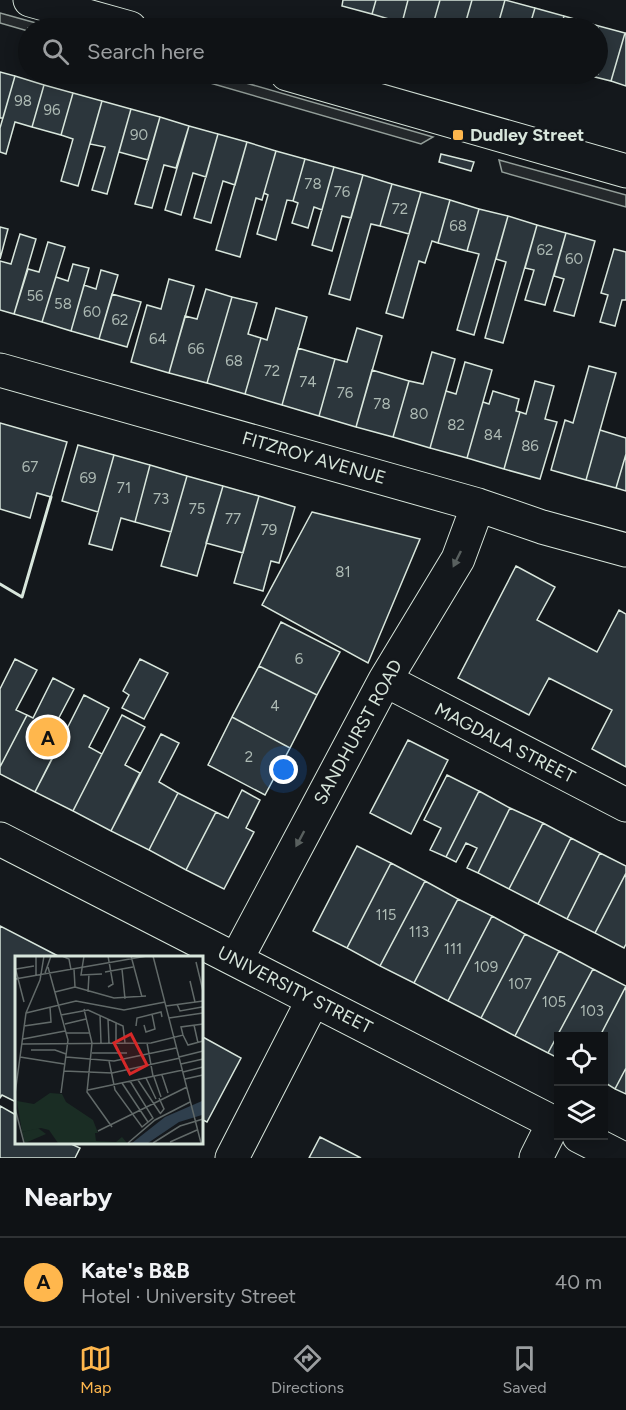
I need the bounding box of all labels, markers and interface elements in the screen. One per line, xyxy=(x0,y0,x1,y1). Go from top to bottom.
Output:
search box xyxy=(18,18,608,84)
icon: search xyxy=(39,35,72,68)
text: Search here xyxy=(87,38,205,65)
house number: 98 xyxy=(14,92,32,110)
house number: 96 xyxy=(44,101,61,119)
place label: Dudley Street xyxy=(470,124,584,146)
house number: 90 xyxy=(130,126,148,144)
marker: Dudley Street xyxy=(451,128,465,142)
house number: 78 xyxy=(304,175,322,193)
house number: 76 xyxy=(334,183,351,201)
house number: 72 xyxy=(392,200,408,218)
house number: 68 xyxy=(449,217,467,235)
house number: 62 xyxy=(537,241,553,259)
house number: 60 xyxy=(565,250,583,268)
house number: 56 xyxy=(26,287,44,305)
house number: 58 xyxy=(54,295,72,313)
house number: 60 xyxy=(83,303,101,321)
house number: 62 xyxy=(112,311,128,329)
house number: 64 xyxy=(149,330,167,348)
house number: 66 xyxy=(188,340,205,358)
house number: 68 xyxy=(225,352,243,370)
house number: 72 xyxy=(264,362,280,380)
house number: 74 xyxy=(299,373,317,391)
house number: 76 xyxy=(337,384,354,402)
house number: 78 xyxy=(373,395,391,413)
house number: 80 xyxy=(410,405,428,423)
house number: 82 xyxy=(447,416,465,434)
house number: 84 xyxy=(484,426,502,444)
street label: FITZROY AVENUE xyxy=(240,427,388,489)
house number: 86 xyxy=(521,437,539,455)
house number: 67 xyxy=(22,458,38,476)
house number: 69 xyxy=(80,469,96,487)
house number: 71 xyxy=(117,479,131,497)
house number: 73 xyxy=(153,490,169,508)
house number: 75 xyxy=(189,500,205,518)
house number: 77 xyxy=(225,510,241,528)
house number: 79 xyxy=(261,521,277,539)
one-way arrow xyxy=(452,551,462,568)
house number: 81 xyxy=(335,563,351,581)
house number: 6 xyxy=(295,650,304,668)
street label: SANDHURST ROAD xyxy=(309,656,407,808)
house number: 4 xyxy=(270,697,280,715)
street label: MAGDALA STREET xyxy=(431,698,579,788)
pin: A xyxy=(28,714,68,760)
house number: 2 xyxy=(245,748,253,766)
your location xyxy=(269,755,298,784)
one-way arrow xyxy=(295,830,304,847)
house number: 115 xyxy=(375,906,397,924)
house number: 113 xyxy=(409,923,429,941)
house number: 111 xyxy=(444,940,462,958)
street label: UNIVERSITY STREET xyxy=(214,941,376,1039)
inset map xyxy=(15,956,202,1143)
house number: 109 xyxy=(474,958,498,976)
house number: 107 xyxy=(508,975,532,993)
house number: 105 xyxy=(542,993,566,1011)
house number: 103 xyxy=(580,1002,604,1020)
map controls xyxy=(554,1032,608,1140)
button: locate xyxy=(554,1032,608,1086)
button: layers xyxy=(554,1086,608,1140)
text: Nearby xyxy=(24,1181,112,1213)
text: Kate's B&B xyxy=(81,1257,190,1284)
text: A xyxy=(36,1270,51,1294)
text: 40 m xyxy=(555,1270,602,1294)
text: Hotel · University Street xyxy=(81,1284,296,1308)
tab: Map xyxy=(79,1342,112,1397)
tab: Directions xyxy=(271,1342,344,1397)
tab: Saved xyxy=(503,1342,547,1397)

